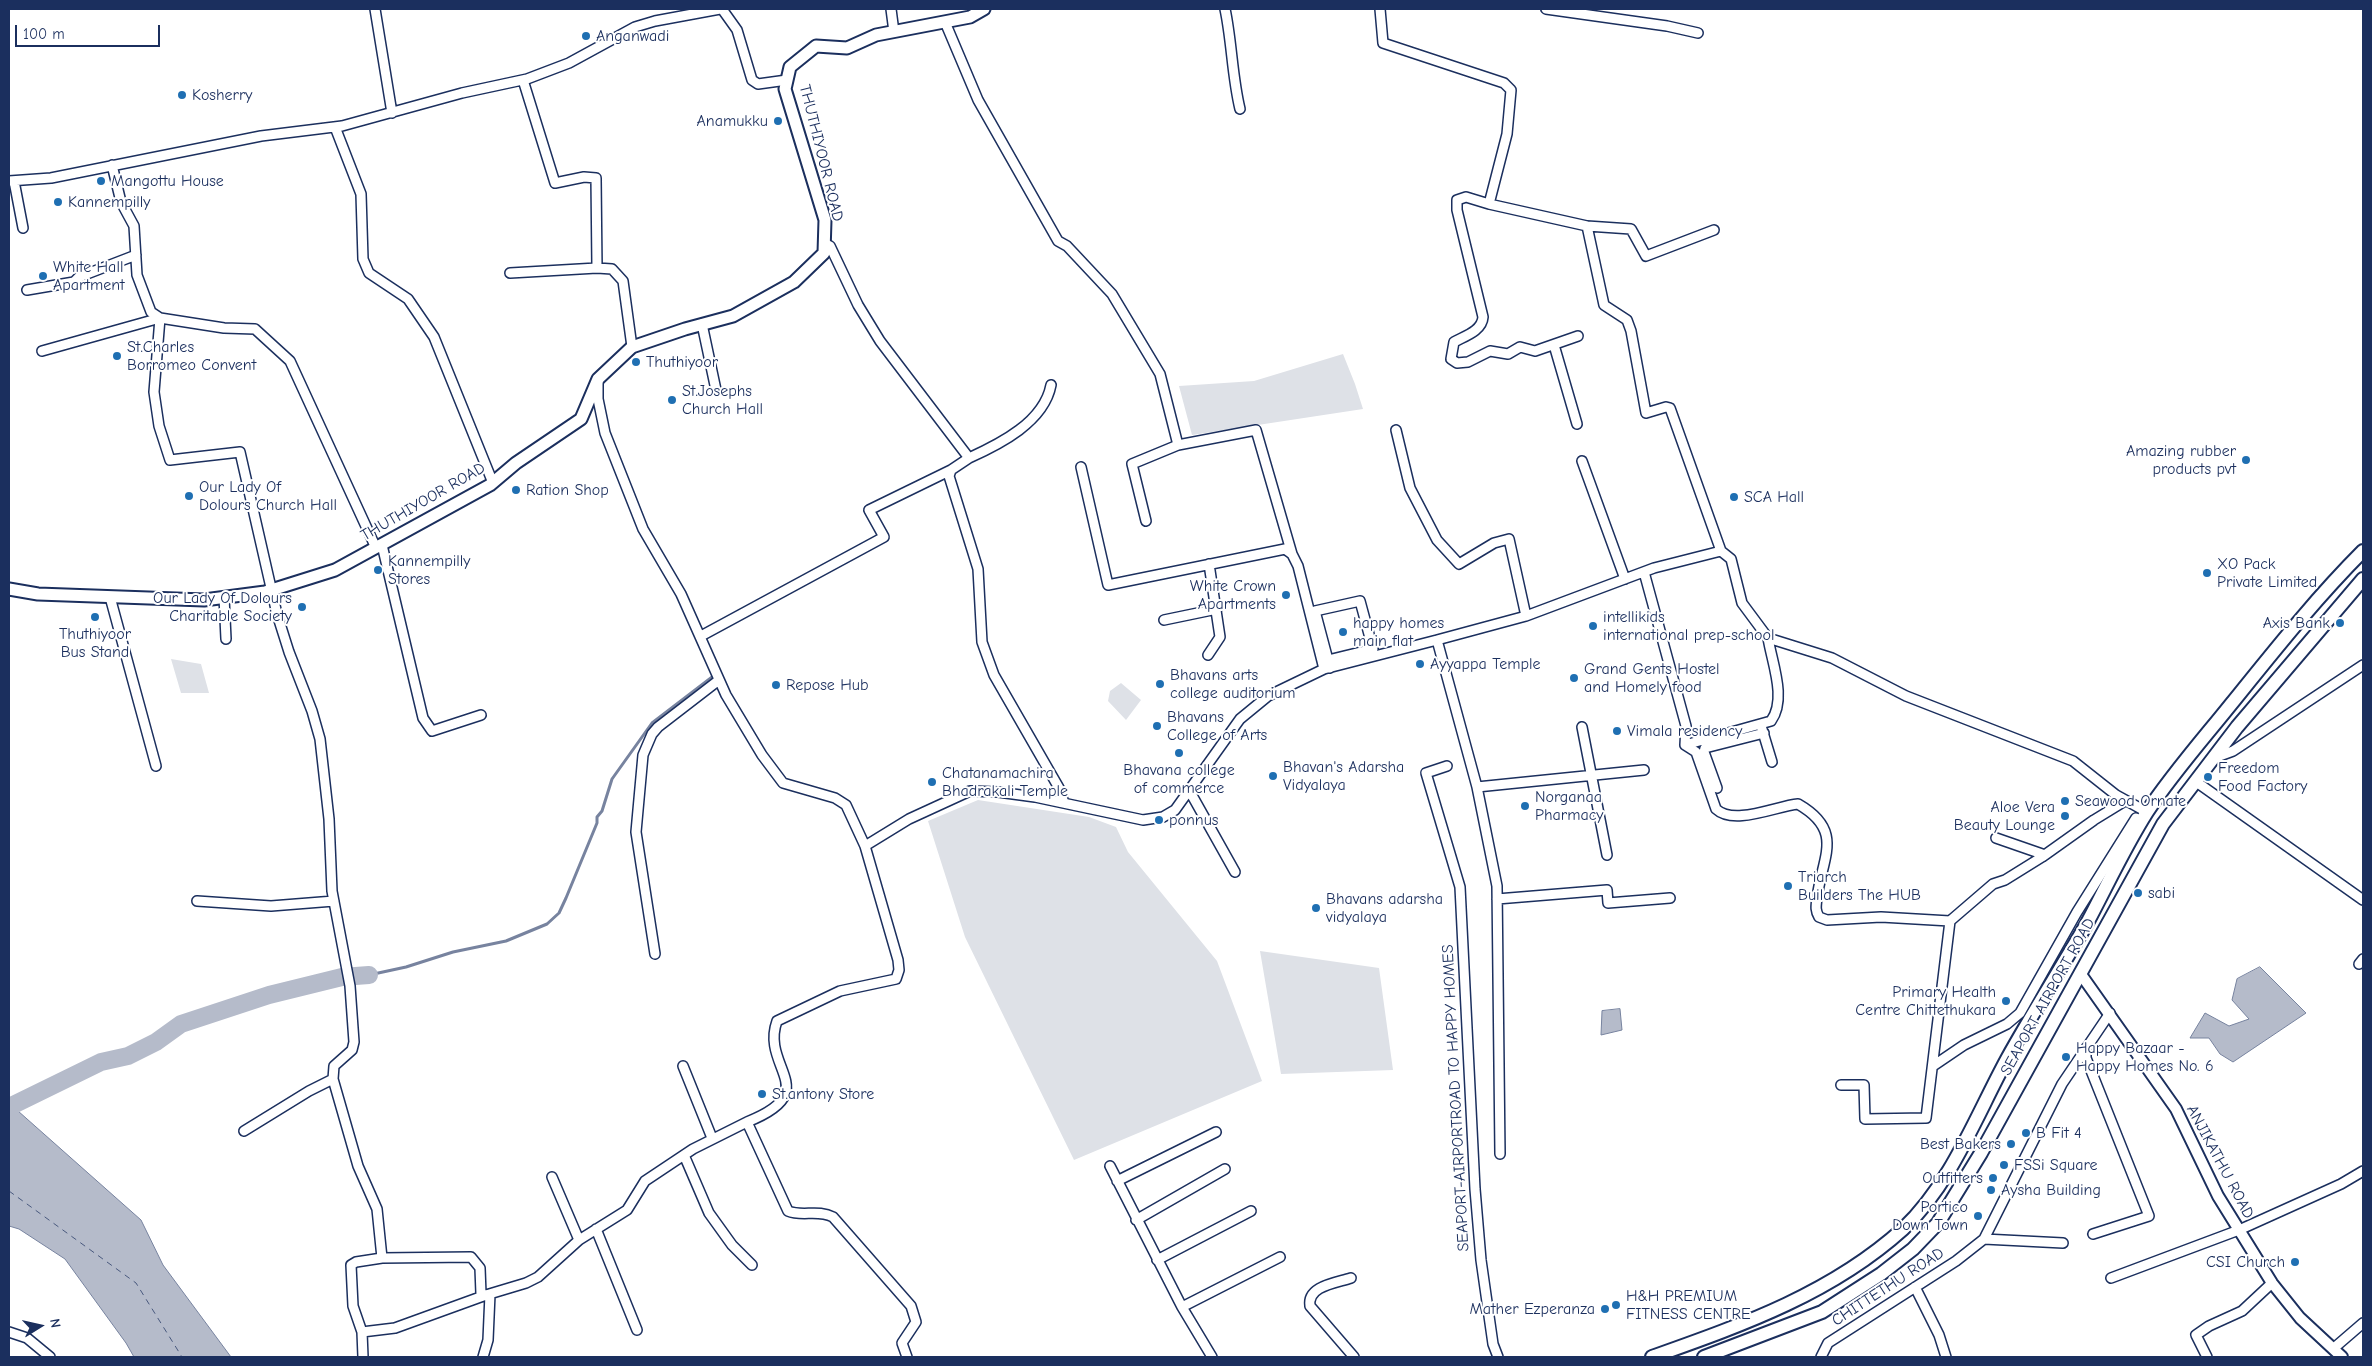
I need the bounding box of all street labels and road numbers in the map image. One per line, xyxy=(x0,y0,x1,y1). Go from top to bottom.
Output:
street label: THUTHIYOOR ROAD xyxy=(795,82,847,224)
street label: THUTHIYOOR ROAD xyxy=(357,459,489,545)
street label: SEAPORT AIRPORT ROAD xyxy=(1997,915,2099,1079)
street label: SEAPORT-AIRPORTROAD TO HAPPY HOMES xyxy=(1438,944,1474,1252)
street label: ANJIKATHU ROAD xyxy=(2182,1102,2258,1222)
street label: CHITTETHU ROAD xyxy=(1828,1244,1948,1330)

